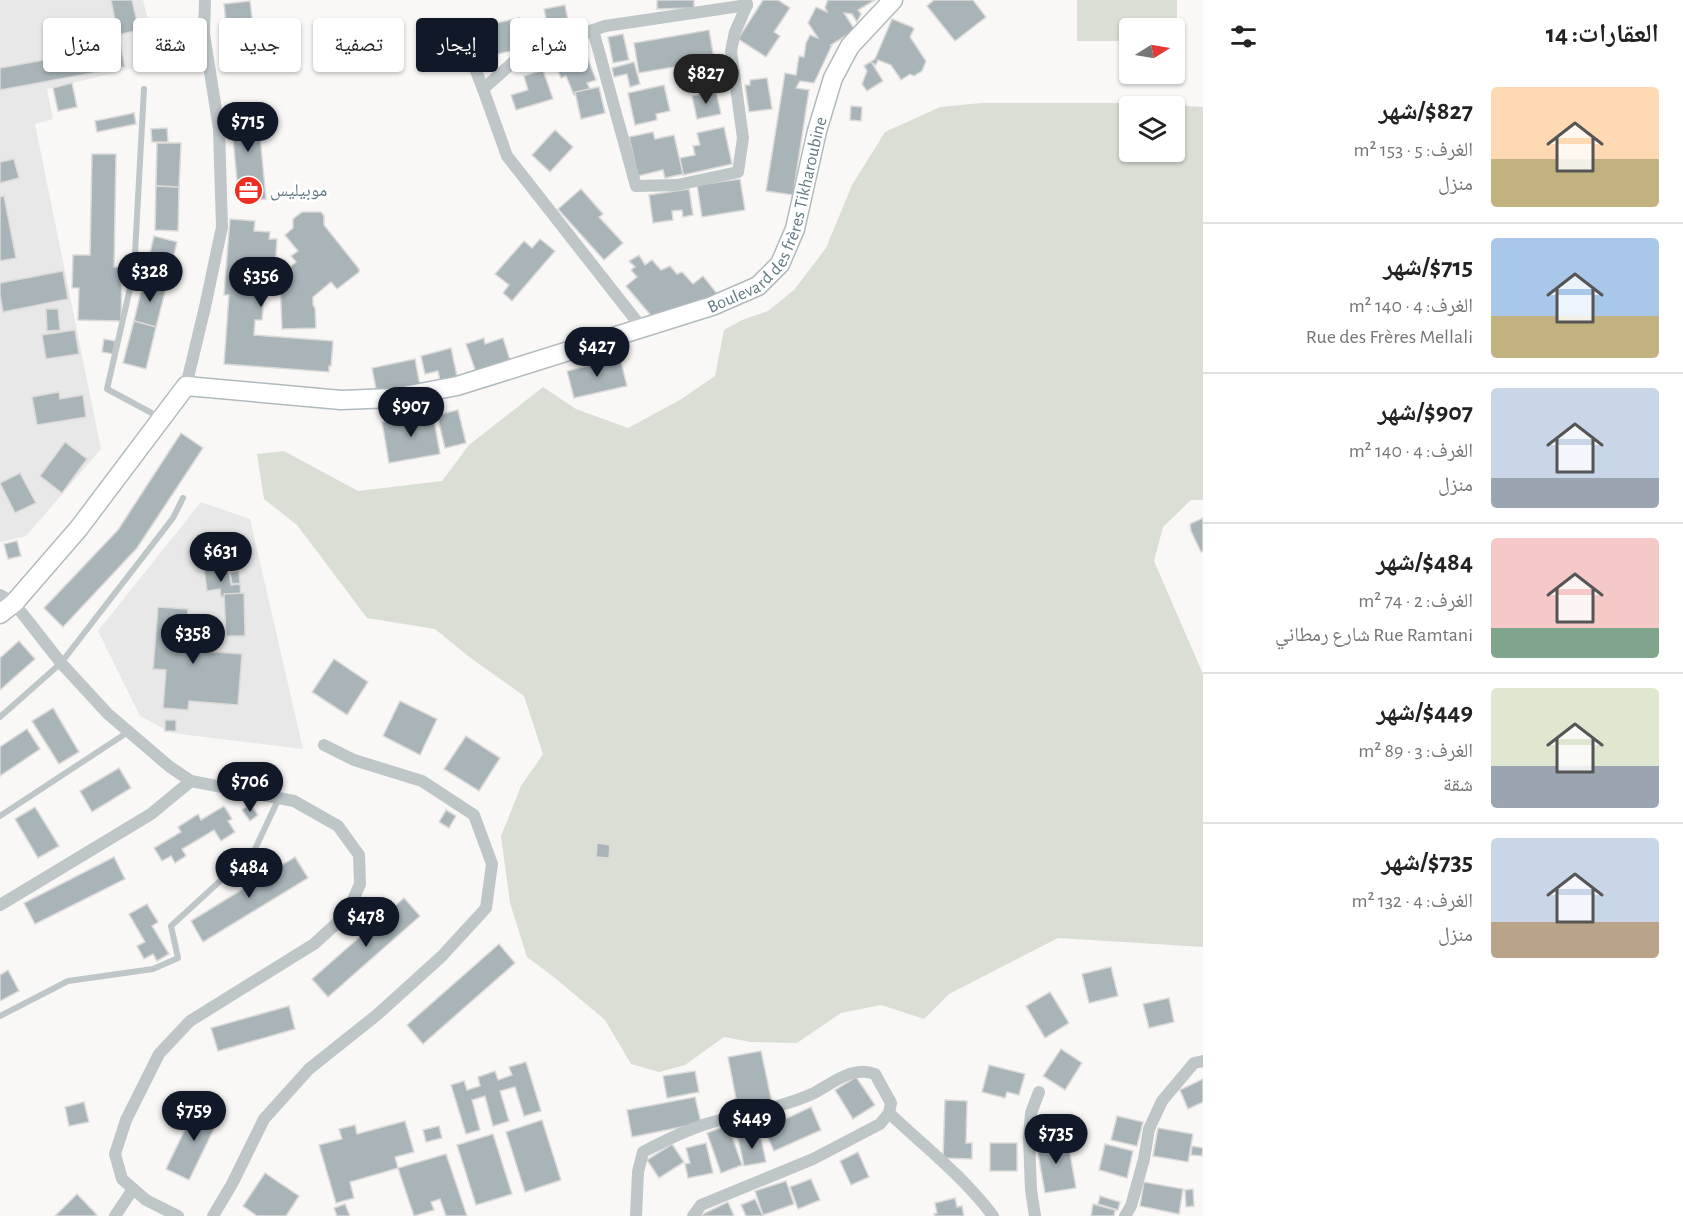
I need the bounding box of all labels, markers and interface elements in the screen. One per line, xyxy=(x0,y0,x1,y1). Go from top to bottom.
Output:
chip: منزل xyxy=(43,18,121,72)
chip: شقة xyxy=(133,18,207,72)
chip: جديد xyxy=(219,18,301,72)
chip: تصفية xyxy=(313,18,404,72)
chip: إيجار xyxy=(416,18,498,72)
chip: شراء xyxy=(510,18,588,72)
north arrow xyxy=(1119,18,1185,84)
map controls xyxy=(1119,18,1185,162)
icon: filters xyxy=(1227,20,1260,53)
text: العقارات: 14 xyxy=(1546,21,1659,47)
pin: $827 xyxy=(670,54,742,105)
text: $827 xyxy=(688,63,724,83)
button: layers xyxy=(1119,96,1185,162)
text: $827/شهر xyxy=(1379,98,1473,124)
pin: $715 xyxy=(212,102,284,153)
text: $715 xyxy=(231,111,265,131)
icon: home xyxy=(1539,111,1611,183)
street label: Boulevard des frères Tikharoubine xyxy=(705,115,831,317)
text: الغرف: 5 · 153 m² xyxy=(1353,140,1473,160)
office icon: موبيليس xyxy=(233,174,265,206)
text: منزل xyxy=(1438,174,1473,194)
place label: موبيليس xyxy=(270,182,327,201)
pin: $328 xyxy=(114,252,186,303)
text: $715/شهر xyxy=(1383,254,1473,280)
pin: $356 xyxy=(225,257,297,308)
text: $328 xyxy=(132,261,168,281)
icon: home xyxy=(1539,262,1611,334)
text: $356 xyxy=(243,266,279,286)
text: الغرف: 4 · 140 m² xyxy=(1349,296,1473,316)
pin: $427 xyxy=(561,327,633,378)
text: Rue des Frères Mellali xyxy=(1306,327,1473,347)
text: $427 xyxy=(578,336,616,356)
pin: $907 xyxy=(375,387,447,438)
text: $907 xyxy=(392,396,430,416)
text: $907/شهر xyxy=(1378,399,1473,425)
icon: home xyxy=(1539,412,1611,484)
text: الغرف: 4 · 140 m² xyxy=(1349,441,1473,461)
text: منزل xyxy=(1438,475,1473,495)
pin: $631 xyxy=(185,532,257,583)
text: $631 xyxy=(204,541,238,561)
text: $484/شهر xyxy=(1376,549,1473,575)
icon: home xyxy=(1539,562,1611,634)
text: الغرف: 2 · 74 m² xyxy=(1358,591,1473,611)
pin: $358 xyxy=(157,614,229,665)
text: $358 xyxy=(175,623,211,643)
text: Rue Ramtani شارع رمطاني xyxy=(1275,625,1473,645)
text: $449/شهر xyxy=(1376,699,1473,725)
icon: home xyxy=(1539,712,1611,784)
text: الغرف: 3 · 89 m² xyxy=(1358,741,1473,761)
pin: $706 xyxy=(214,762,286,813)
text: $706 xyxy=(231,771,269,791)
text: شقة xyxy=(1443,775,1473,795)
pin: $484 xyxy=(213,848,285,899)
text: $735/شهر xyxy=(1381,849,1473,875)
text: $484 xyxy=(230,857,268,877)
icon: home xyxy=(1539,862,1611,934)
text: الغرف: 4 · 132 m² xyxy=(1351,891,1473,911)
pin: $478 xyxy=(330,897,402,948)
text: $478 xyxy=(347,906,385,926)
text: منزل xyxy=(1438,925,1473,945)
pin: $759 xyxy=(158,1091,230,1142)
pin: $449 xyxy=(716,1099,788,1150)
text: $759 xyxy=(176,1100,212,1120)
text: $449 xyxy=(733,1108,771,1128)
pin: $735 xyxy=(1020,1114,1092,1165)
text: $735 xyxy=(1039,1123,1073,1143)

